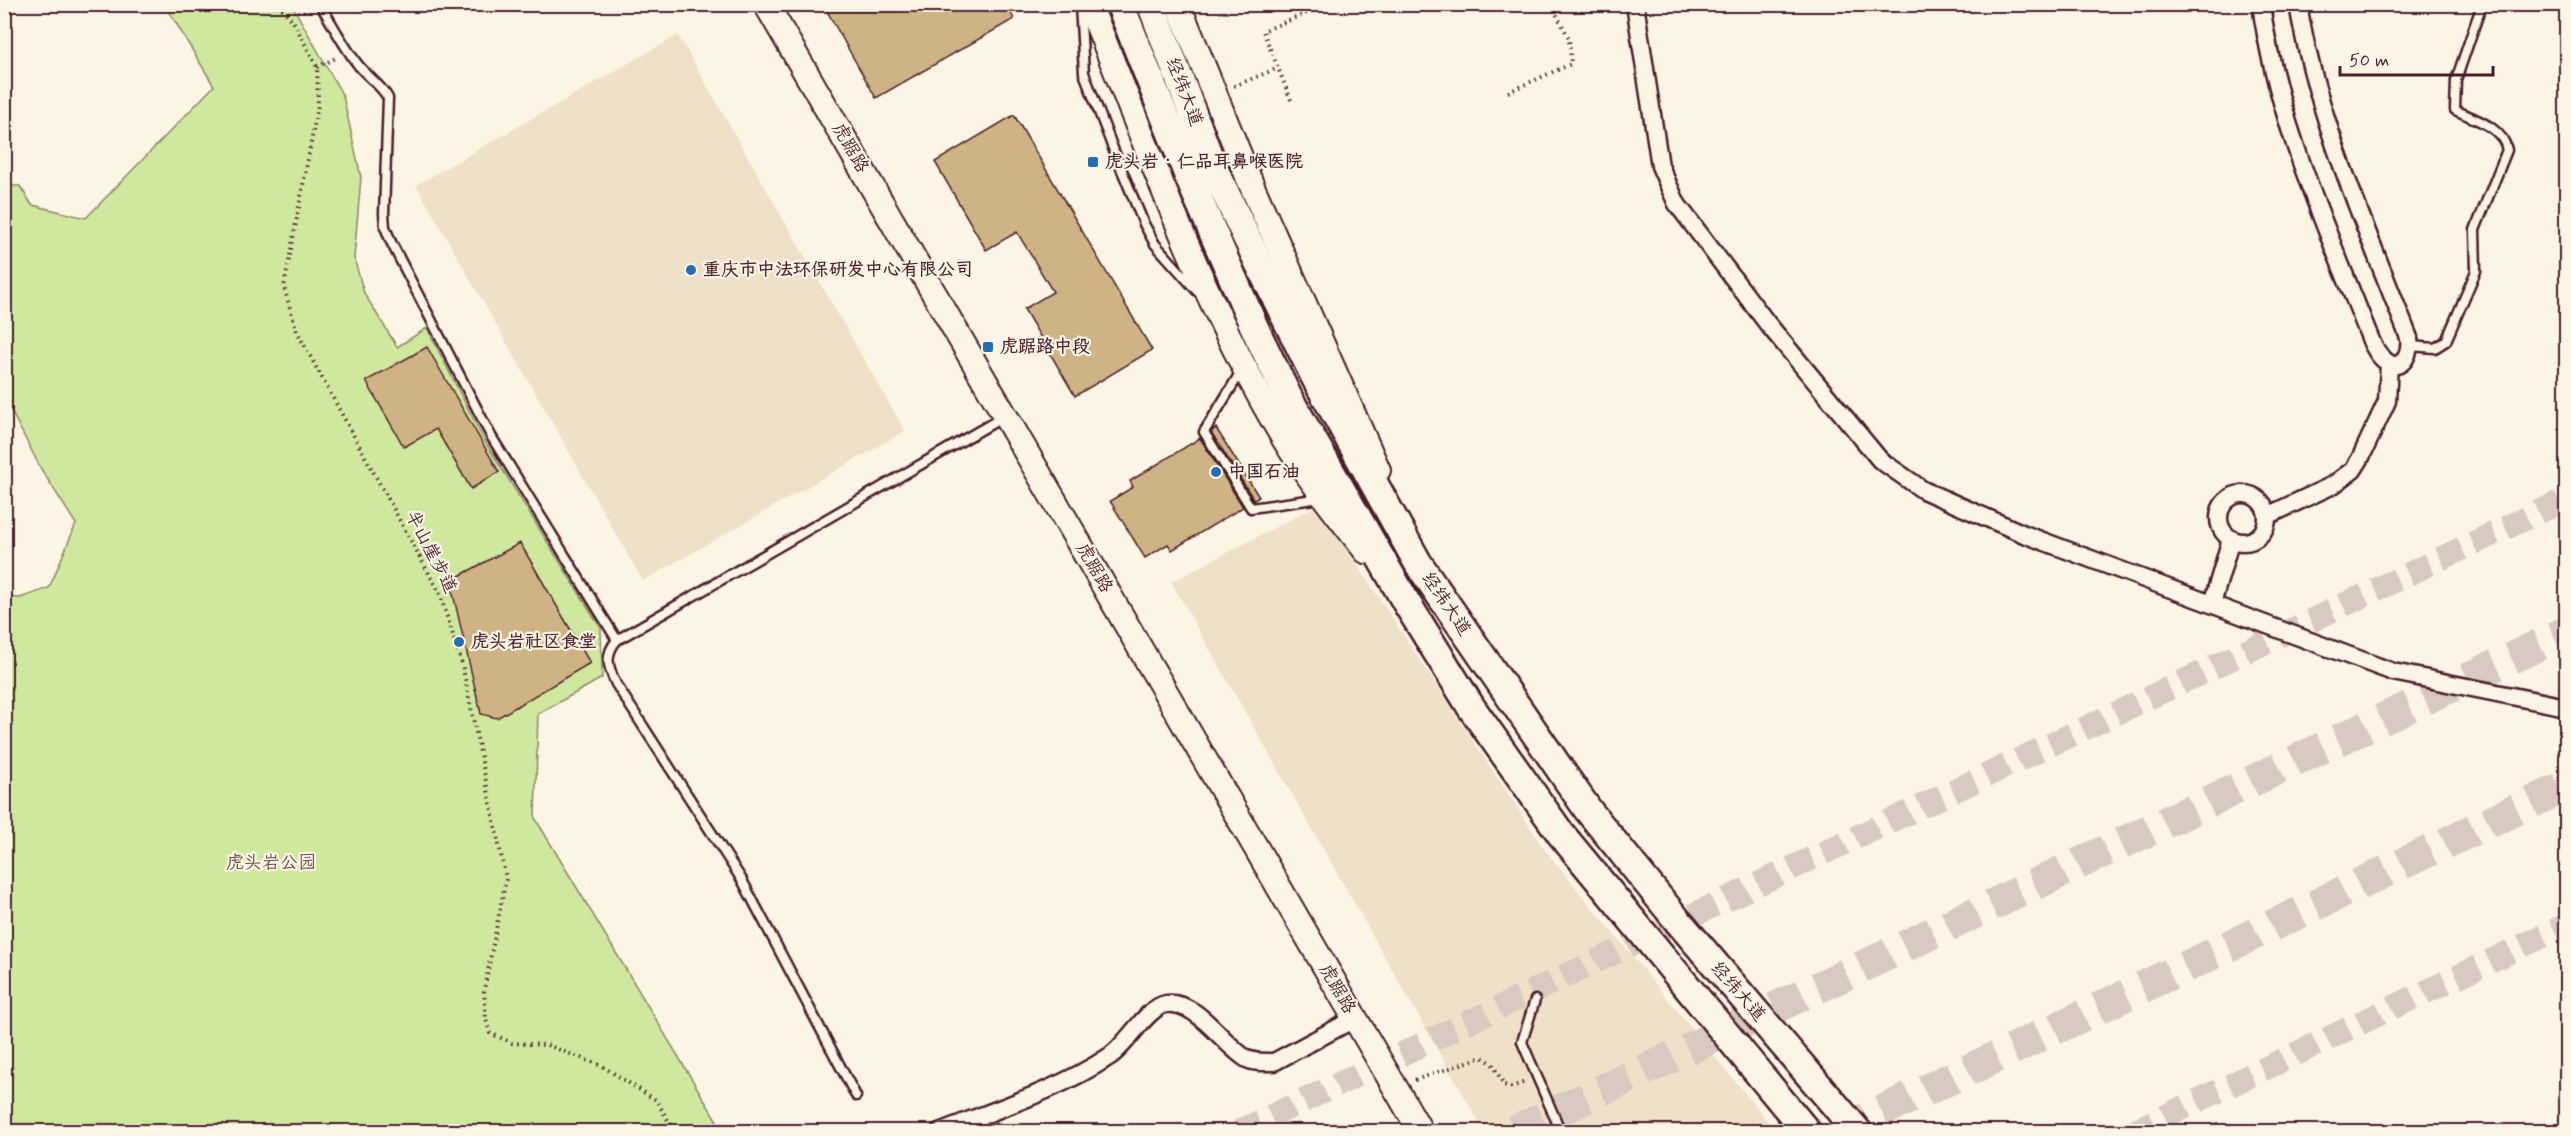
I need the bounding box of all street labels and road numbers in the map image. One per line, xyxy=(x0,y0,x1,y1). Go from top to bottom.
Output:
street label: 经纬大道 xyxy=(1160,54,1208,130)
street label: 虎踞路 xyxy=(826,119,874,177)
street label: 半山崖步道 xyxy=(400,506,462,598)
street label: 虎踞路 xyxy=(1070,539,1118,597)
street label: 经纬大道 xyxy=(1416,567,1476,641)
street label: 经纬大道 xyxy=(1705,957,1771,1027)
street label: 虎踞路 xyxy=(1313,960,1361,1018)

